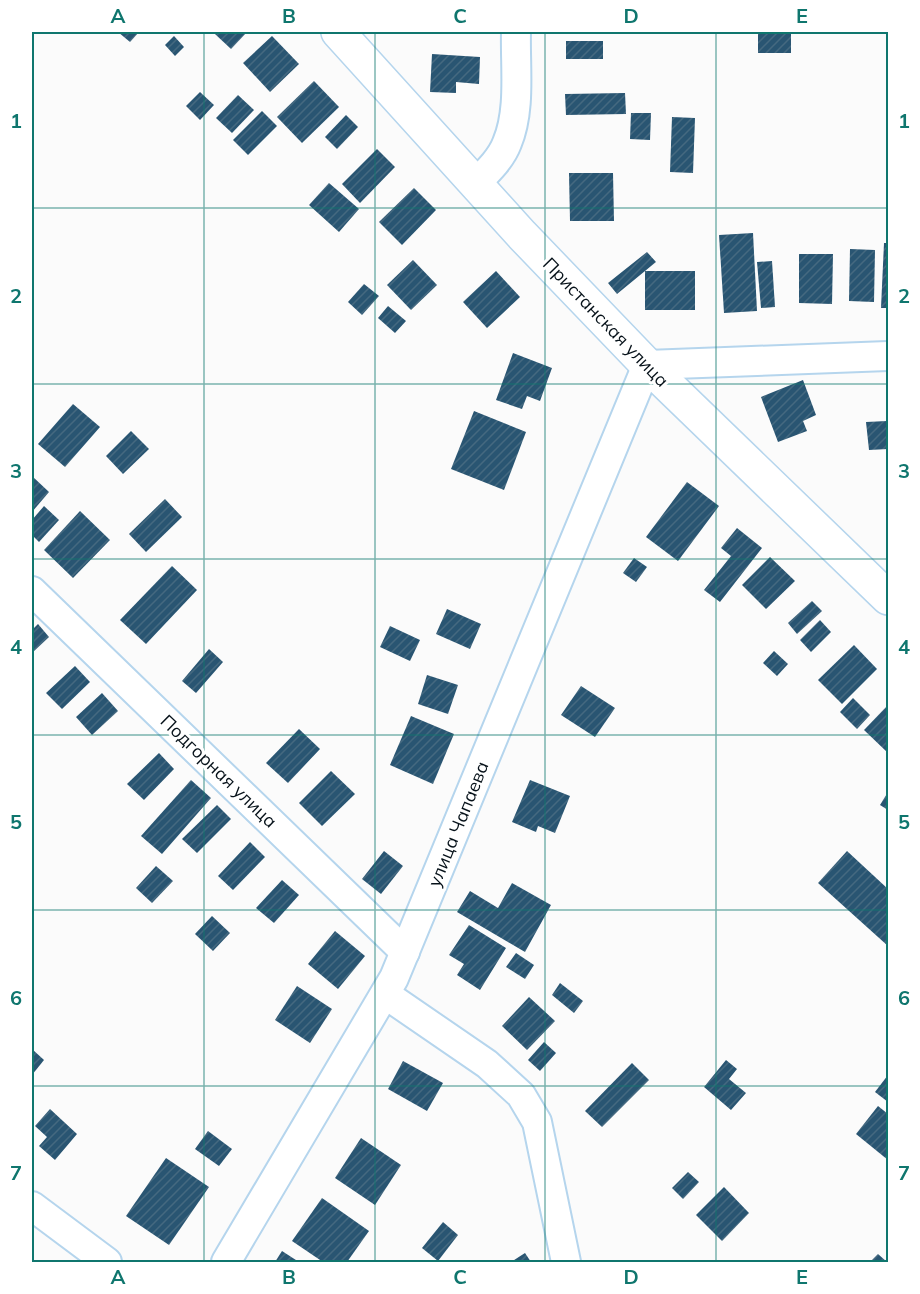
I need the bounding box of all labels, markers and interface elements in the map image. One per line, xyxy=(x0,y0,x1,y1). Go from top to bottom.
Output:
text: A xyxy=(111,3,126,28)
text: B xyxy=(282,3,296,28)
text: C xyxy=(453,3,467,28)
text: D xyxy=(623,3,639,28)
text: E xyxy=(796,3,808,28)
text: 1 xyxy=(10,108,22,133)
text: 1 xyxy=(898,108,910,133)
street label: Пристанская улица xyxy=(538,252,674,392)
text: 2 xyxy=(10,283,22,308)
text: 2 xyxy=(898,283,910,308)
text: 3 xyxy=(10,458,22,483)
text: 3 xyxy=(898,458,910,483)
text: 4 xyxy=(10,634,22,659)
text: 4 xyxy=(898,634,910,659)
street label: Подгорная улица xyxy=(156,709,282,833)
street label: улица Чапаева xyxy=(422,758,494,890)
text: 5 xyxy=(10,809,22,834)
text: 5 xyxy=(898,809,910,834)
text: 6 xyxy=(10,985,22,1010)
text: 6 xyxy=(898,985,910,1010)
text: 7 xyxy=(10,1160,22,1185)
text: 7 xyxy=(898,1160,910,1185)
text: A xyxy=(111,1264,126,1289)
text: B xyxy=(282,1264,296,1289)
text: C xyxy=(453,1264,467,1289)
text: D xyxy=(623,1264,639,1289)
text: E xyxy=(796,1264,808,1289)

